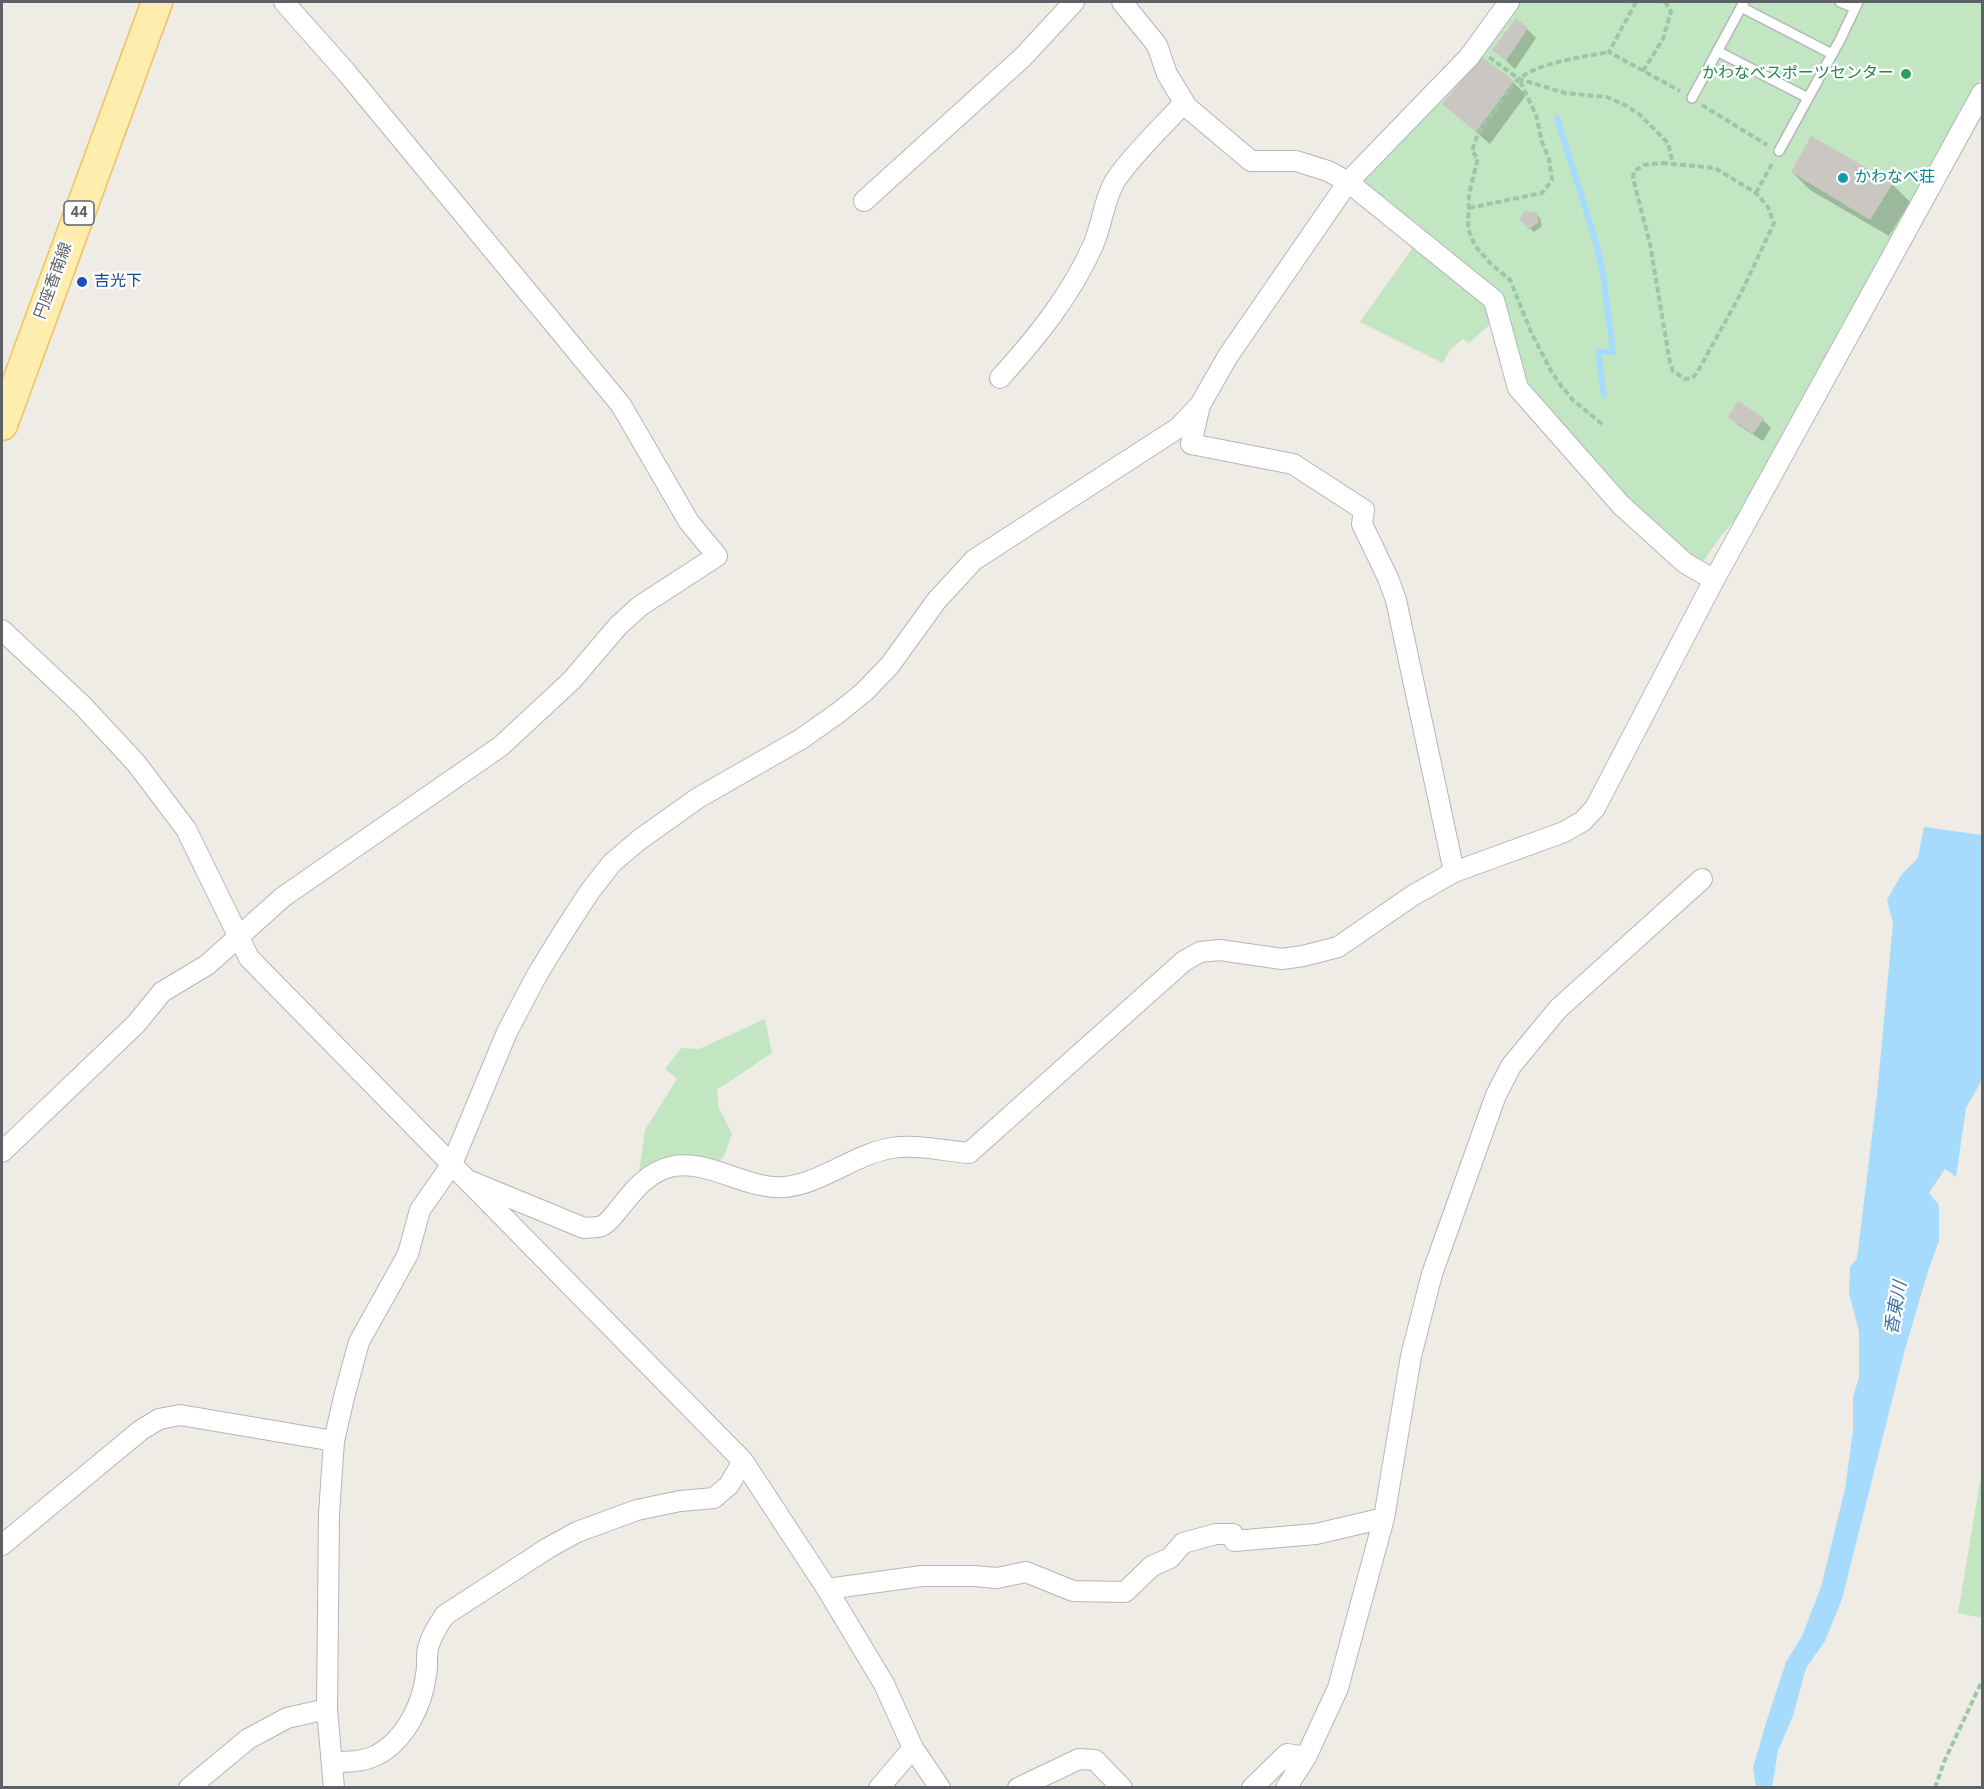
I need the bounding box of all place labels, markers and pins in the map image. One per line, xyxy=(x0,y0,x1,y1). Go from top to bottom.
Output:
place label: かわなべスポーツセンター xyxy=(1702,64,1894,84)
marker: かわなべスポーツセンター xyxy=(1899,67,1913,81)
place label: かわなべ荘 xyxy=(1855,168,1935,188)
marker: かわなべ荘 xyxy=(1836,171,1850,185)
place label: 吉光下 xyxy=(94,272,142,292)
marker: 吉光下 xyxy=(75,275,89,289)

